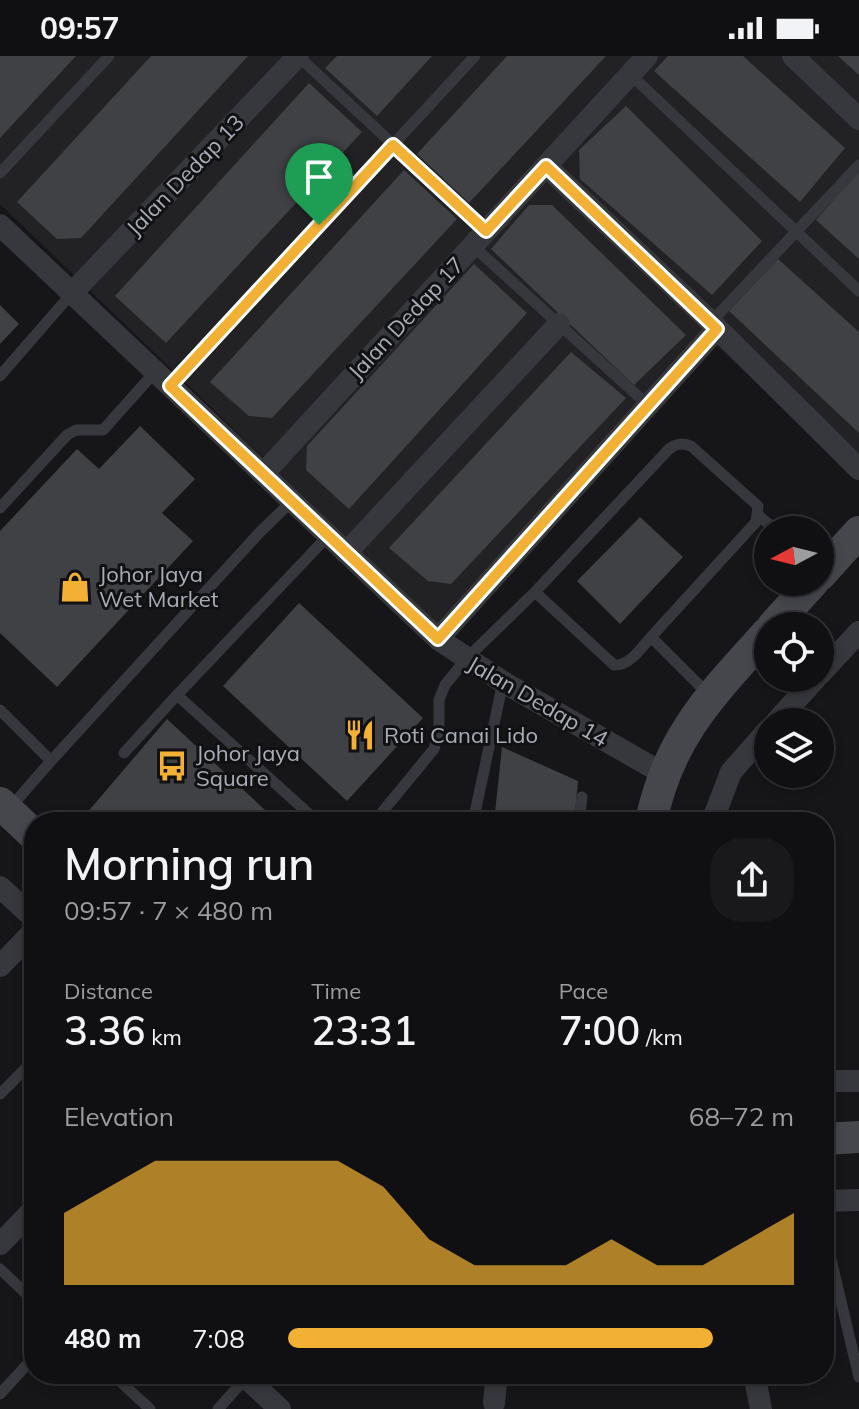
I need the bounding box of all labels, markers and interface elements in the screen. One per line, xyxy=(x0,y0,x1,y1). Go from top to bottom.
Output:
text: 09:57 xyxy=(40,9,119,47)
street label: Jalan Dedap 13 xyxy=(120,109,250,241)
pin xyxy=(285,143,353,225)
icon: arrive xyxy=(297,155,341,199)
street label: Jalan Dedap 17 xyxy=(342,251,470,385)
north arrow xyxy=(754,516,834,596)
map controls xyxy=(754,516,834,788)
place label: Johor Jaya Wet Market xyxy=(99,560,219,613)
shop icon: Johor Jaya Wet Market xyxy=(58,570,92,604)
button: locate xyxy=(754,612,834,692)
street label: Jalan Dedap 14 xyxy=(463,649,613,753)
button: layers xyxy=(754,708,834,788)
restaurant icon: Roti Canai Lido xyxy=(343,718,377,752)
place label: Roti Canai Lido xyxy=(384,721,538,749)
place label: Johor Jaya Square xyxy=(196,739,300,792)
bus stop icon: Johor Jaya Square xyxy=(155,749,189,783)
text: Morning run xyxy=(64,836,314,891)
button: share xyxy=(710,838,794,922)
text: 09:57 · 7 × 480 m xyxy=(64,894,273,927)
text: Distance xyxy=(64,977,153,1005)
text: Time xyxy=(311,977,361,1005)
text: Pace xyxy=(559,977,608,1005)
text: 3.36 xyxy=(64,1005,145,1055)
text: 23:31 xyxy=(311,1005,417,1055)
text: 7:00 xyxy=(559,1005,640,1055)
text: km xyxy=(145,1023,182,1051)
text: /km xyxy=(640,1023,683,1051)
text: Elevation xyxy=(64,1100,174,1133)
text: 68–72 m xyxy=(689,1100,794,1133)
text: 480 m xyxy=(64,1322,141,1355)
text: 7:08 xyxy=(192,1322,245,1355)

